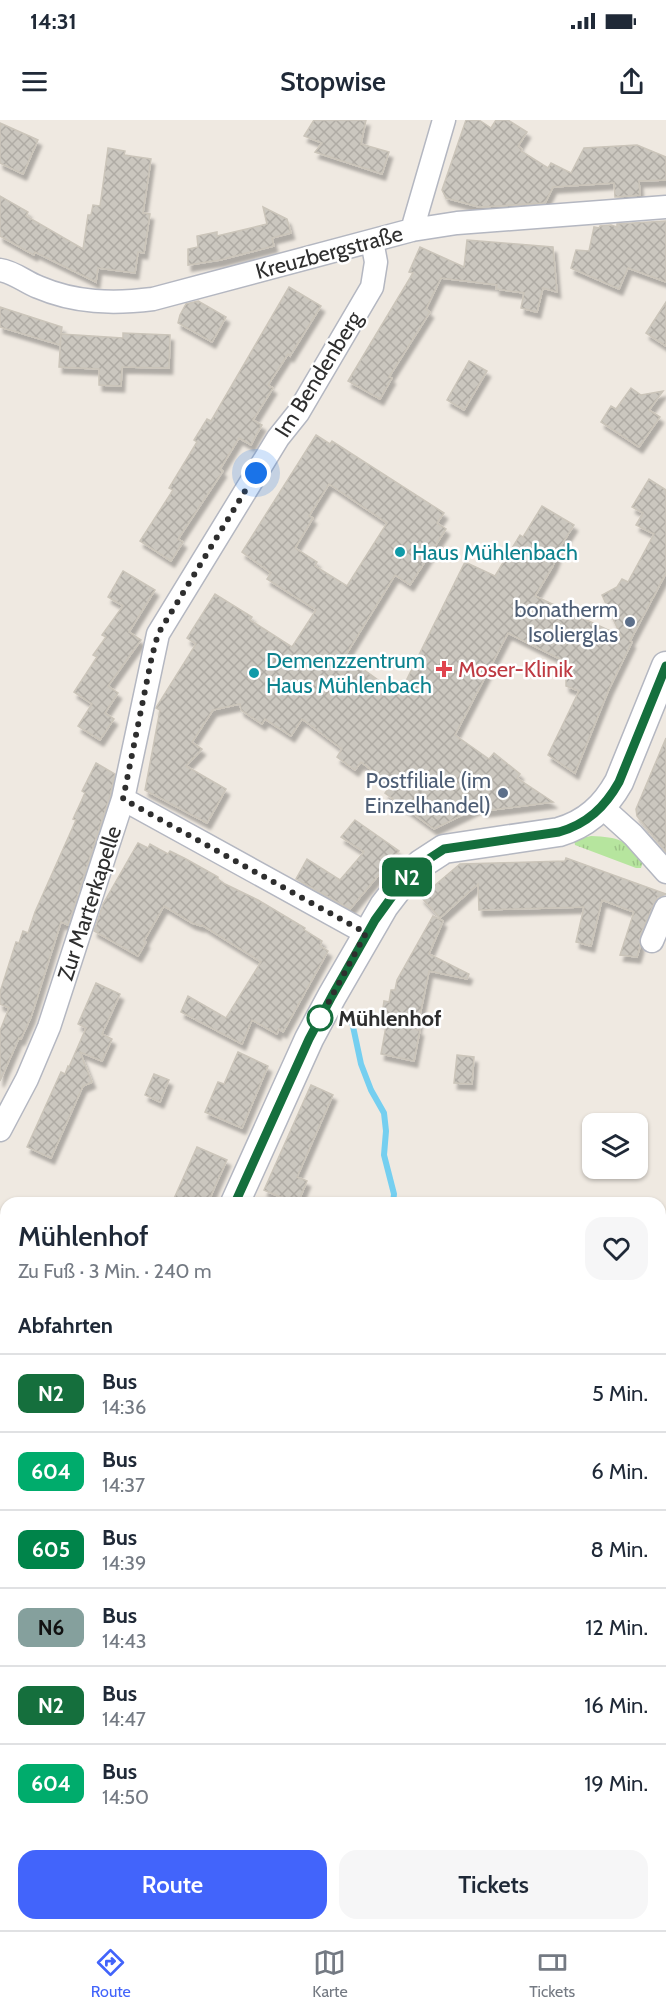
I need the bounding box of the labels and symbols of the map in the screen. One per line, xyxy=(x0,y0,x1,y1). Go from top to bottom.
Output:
street label: Kreuzbergstraße xyxy=(253,220,406,285)
street label: Im Bendenberg xyxy=(269,305,368,442)
your location xyxy=(241,458,271,488)
place label: Haus Mühlenbach xyxy=(412,539,578,566)
marker: Haus Mühlenbach xyxy=(393,545,407,559)
place label: bonatherm Isolierglas xyxy=(514,596,618,648)
marker: bonatherm Isolierglas xyxy=(623,615,637,629)
place label: Demenzzentrum Haus Mühlenbach xyxy=(266,647,432,699)
place label: Moser-Klinik xyxy=(458,656,573,683)
marker: Moser-Klinik xyxy=(435,660,453,678)
marker: Demenzzentrum Haus Mühlenbach xyxy=(247,666,261,680)
place label: Postfiliale (im Einzelhandel) xyxy=(364,767,491,819)
marker: Postfiliale (im Einzelhandel) xyxy=(496,786,510,800)
street label: Zur Marterkapelle xyxy=(52,822,127,984)
line badge: N2 xyxy=(380,858,434,897)
marker: Mühlenhof xyxy=(307,1005,333,1031)
place label: Mühlenhof xyxy=(338,1005,442,1032)

